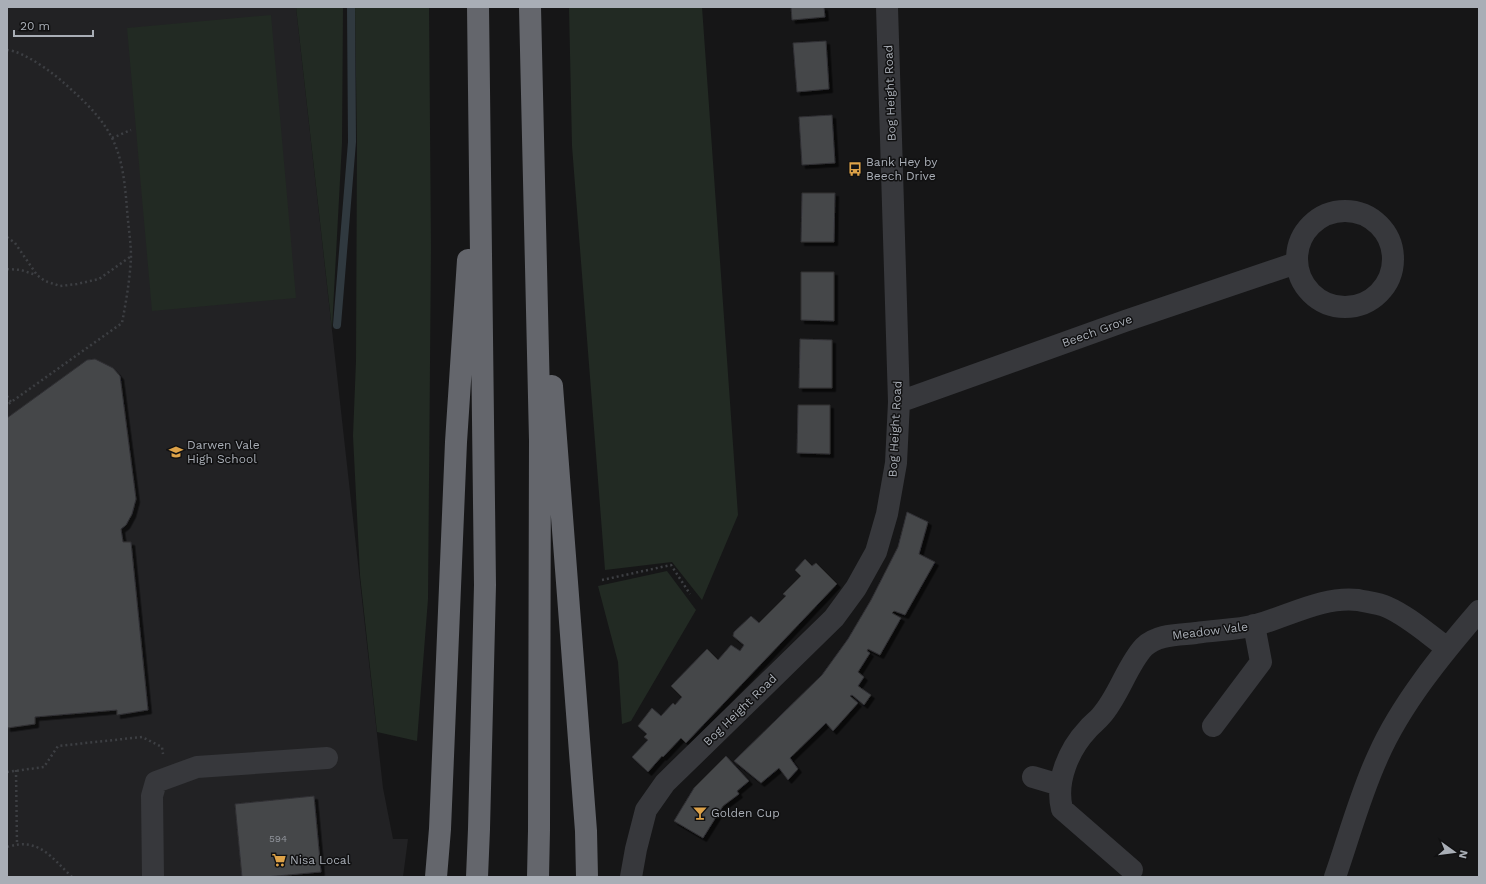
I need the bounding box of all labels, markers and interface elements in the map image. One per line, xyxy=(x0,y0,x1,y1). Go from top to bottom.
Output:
scale bar xyxy=(14,12,93,38)
text: 20 m xyxy=(20,19,50,33)
street label: Bog Height Road xyxy=(881,45,899,141)
place label: Bank Hey by Beech Drive xyxy=(866,155,938,183)
bus stop icon: Bank Hey by Beech Drive xyxy=(847,161,863,177)
street label: Beech Grove xyxy=(1060,312,1134,350)
street label: Bog Height Road xyxy=(885,380,905,478)
place label: Darwen Vale High School xyxy=(187,438,260,466)
school or university icon: Darwen Vale High School xyxy=(168,444,184,460)
street label: Meadow Vale xyxy=(1171,619,1249,643)
street label: Bog Height Road xyxy=(700,671,780,749)
bar icon: Golden Cup xyxy=(692,805,708,821)
place label: Golden Cup xyxy=(711,806,780,820)
north arrow xyxy=(1434,832,1474,872)
house number: 594 xyxy=(269,833,287,844)
text: N xyxy=(1456,849,1471,860)
supermarket icon: Nisa Local xyxy=(271,852,287,868)
place label: Nisa Local xyxy=(290,853,351,867)

